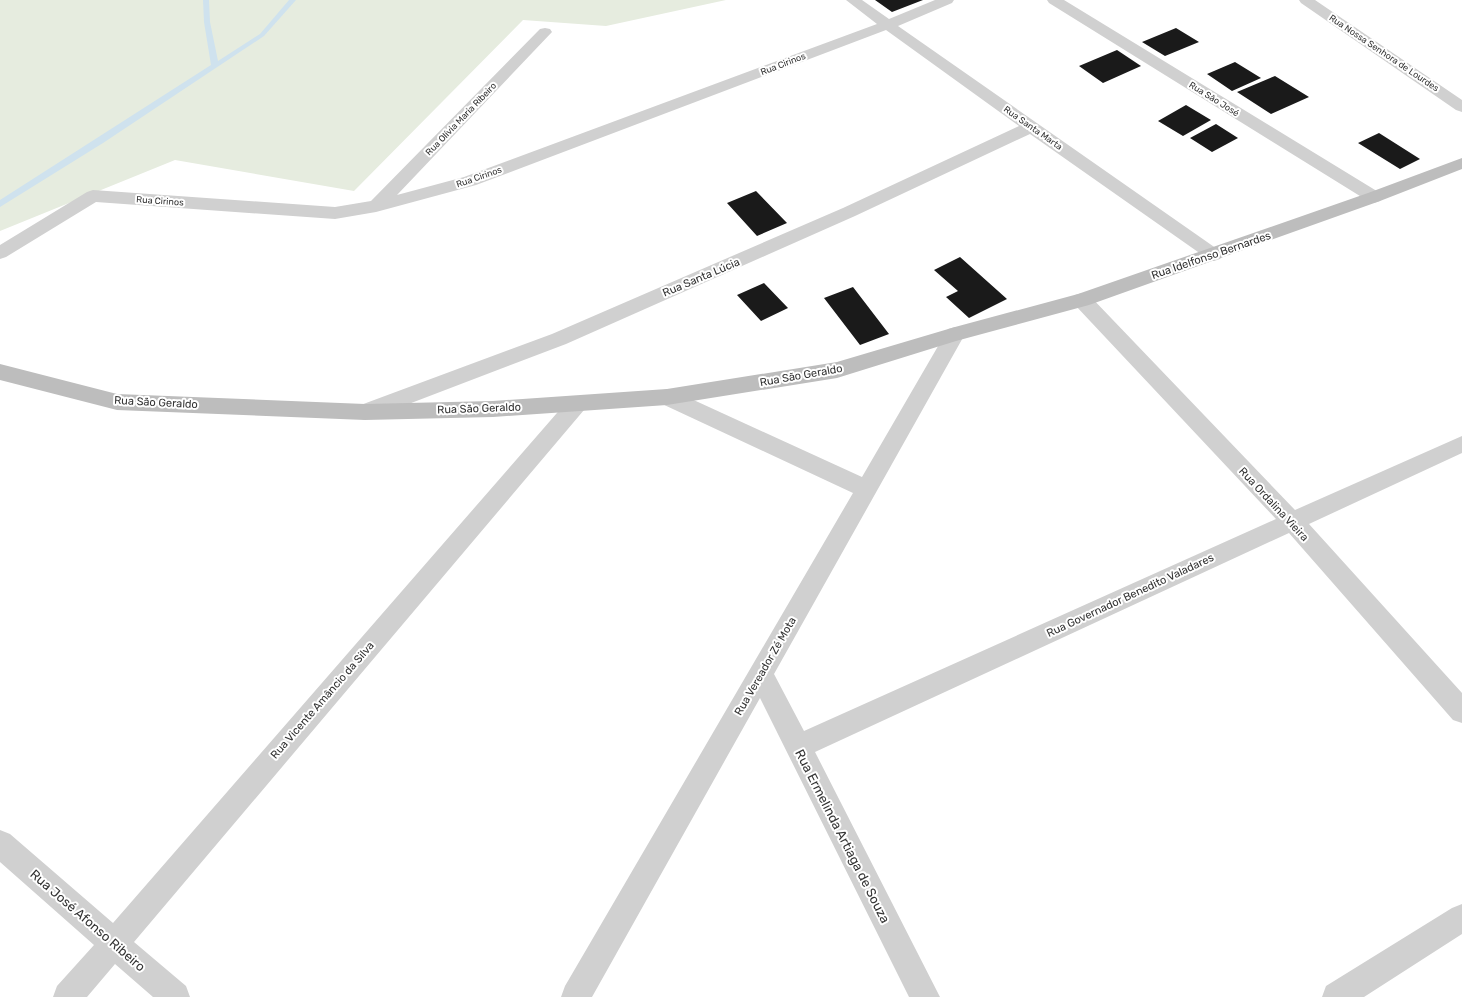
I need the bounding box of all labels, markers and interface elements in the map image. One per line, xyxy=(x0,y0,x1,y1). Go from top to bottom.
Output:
street label: Rua Nossa Senhora de Lourdes xyxy=(1327,13,1441,94)
street label: Rua Cirinos xyxy=(759,51,807,77)
street label: Rua São José xyxy=(1187,80,1241,118)
street label: Rua Olívia Maria Ribeiro xyxy=(424,81,498,157)
street label: Rua Santa Marta xyxy=(1002,104,1064,152)
street label: Rua Cirinos xyxy=(455,164,503,189)
street label: Rua Cirinos xyxy=(136,194,184,208)
street label: Rua Idelfonso Bernardes xyxy=(1150,229,1273,282)
street label: Rua Santa Lúcia xyxy=(661,255,742,300)
street label: Rua São Geraldo xyxy=(759,362,844,389)
street label: Rua São Geraldo xyxy=(114,394,198,411)
street label: Rua São Geraldo xyxy=(437,401,521,416)
street label: Rua Ordalina Vieira xyxy=(1236,465,1311,544)
street label: Rua Governador Benedito Valadares xyxy=(1045,551,1216,640)
street label: Rua Vereador Zé Mota xyxy=(732,615,799,718)
street label: Rua Vicente Amâncio da Silva xyxy=(268,639,377,762)
street label: Rua Ermelinda Artiaga de Souza xyxy=(791,747,893,926)
street label: Rua José Afonso Ribeiro xyxy=(27,866,148,974)

